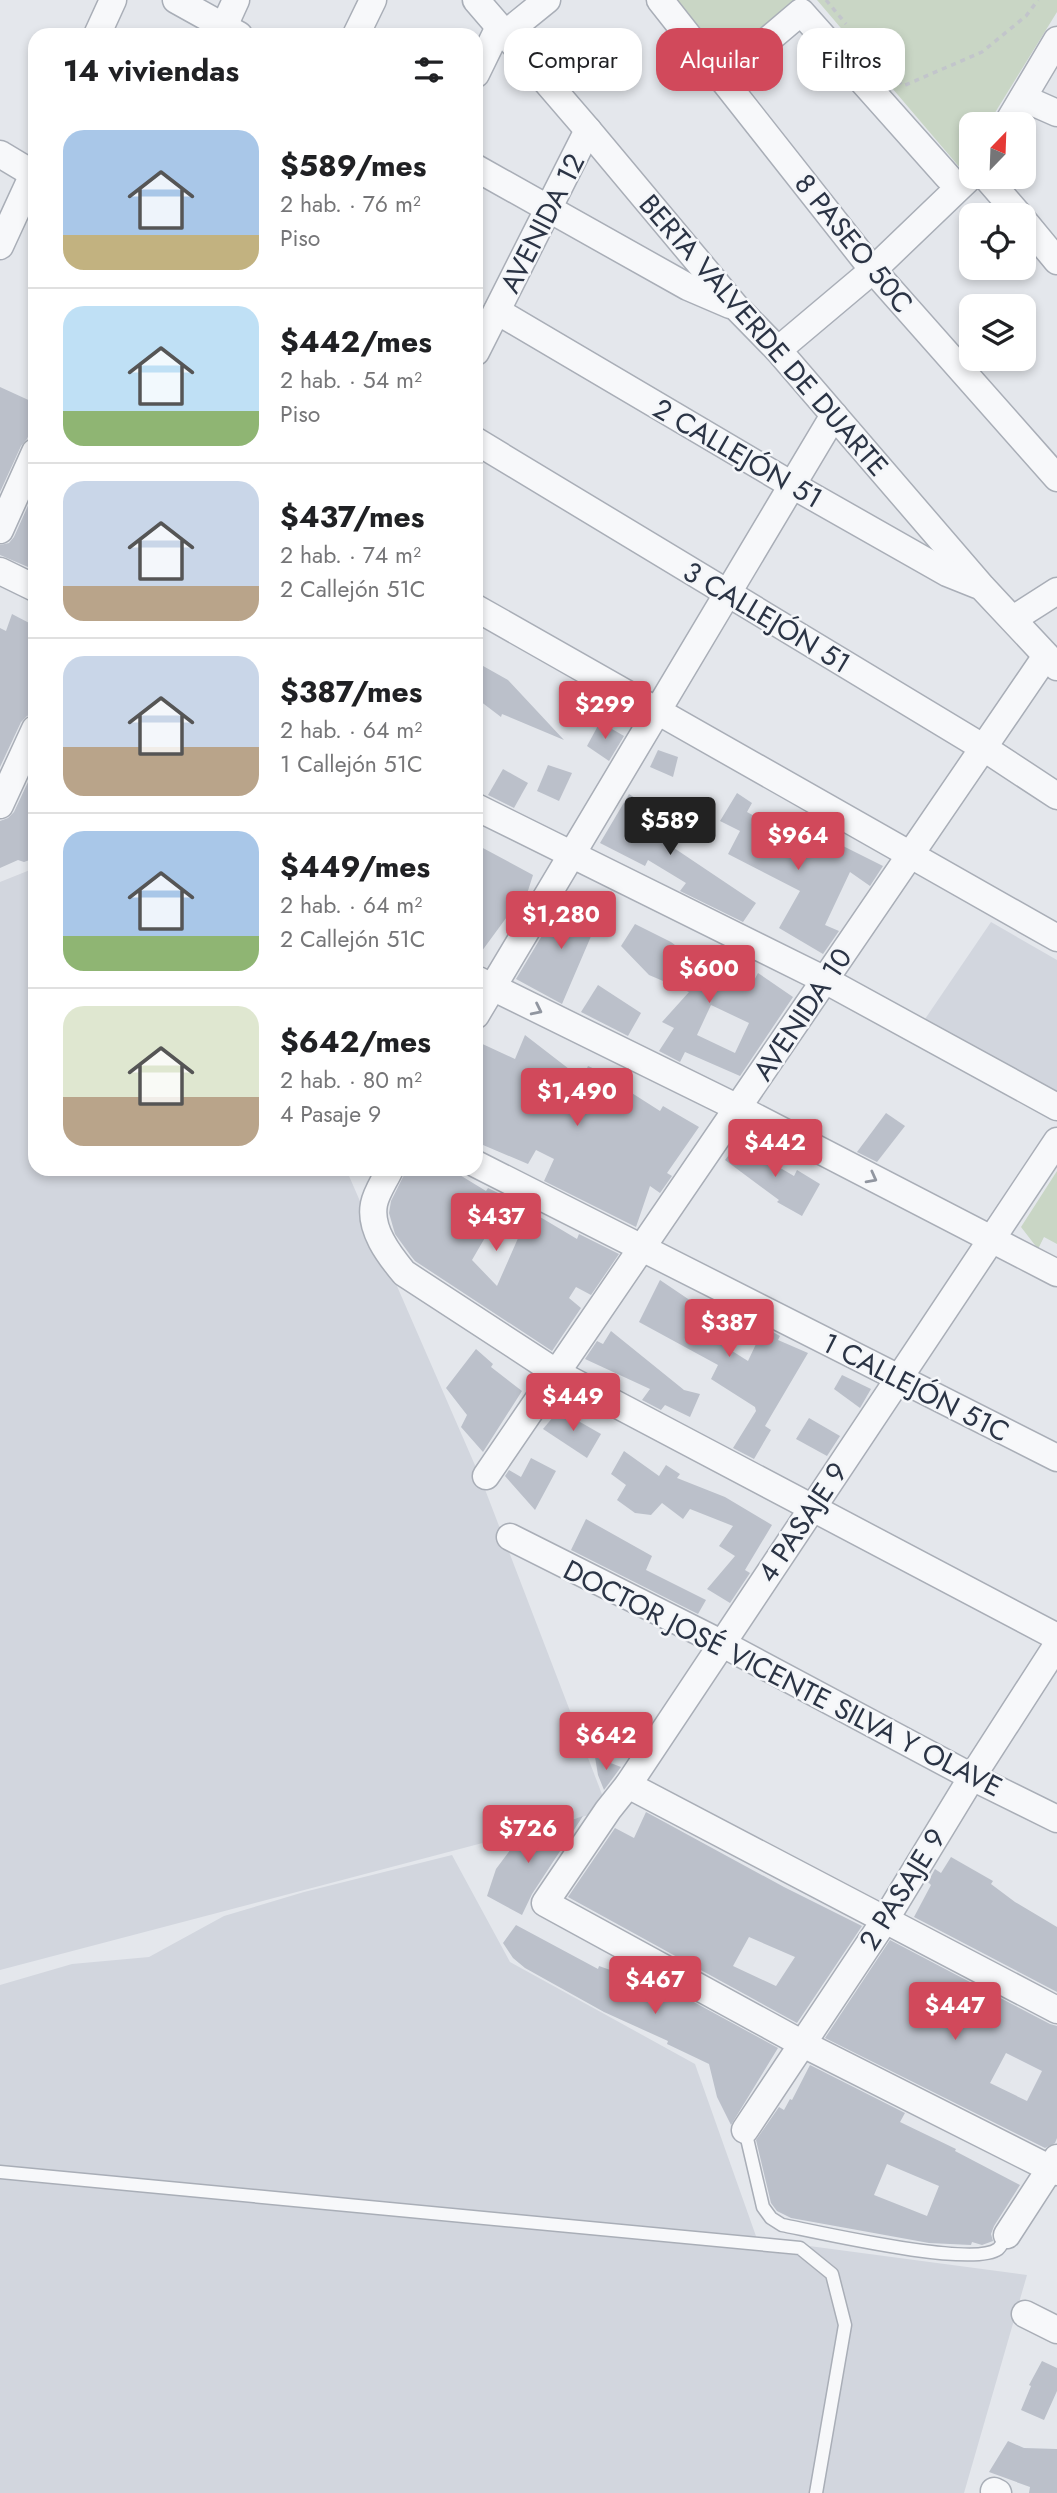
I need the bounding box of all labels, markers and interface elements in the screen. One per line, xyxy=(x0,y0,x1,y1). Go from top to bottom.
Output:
chip: Comprar xyxy=(504,28,642,91)
chip: Alquilar xyxy=(656,28,783,91)
chip: Filtros xyxy=(797,28,905,91)
text: 14 viviendas xyxy=(63,49,239,92)
icon: filters xyxy=(410,51,448,89)
north arrow xyxy=(959,112,1036,189)
map controls xyxy=(959,112,1036,371)
text: $589/mes xyxy=(280,144,426,187)
street label: AVENIDA 12 xyxy=(490,146,595,300)
icon: home xyxy=(119,158,203,242)
street label: 8 PASEO 50C xyxy=(785,165,923,322)
street label: BERTA VALVERDE DE DUARTE xyxy=(629,185,898,485)
text: 2 hab. · 76 m² xyxy=(280,187,421,221)
button: locate xyxy=(959,203,1036,280)
text: Piso xyxy=(280,221,320,255)
button: layers xyxy=(959,294,1036,371)
text: $442/mes xyxy=(280,320,432,363)
icon: home xyxy=(119,334,203,418)
text: 2 hab. · 54 m² xyxy=(280,363,422,397)
street label: 2 CALLEJÓN 51 xyxy=(645,388,830,519)
text: Piso xyxy=(280,397,320,431)
text: $437/mes xyxy=(280,495,424,538)
icon: home xyxy=(119,509,203,593)
text: 2 hab. · 74 m² xyxy=(280,538,421,572)
street label: 3 CALLEJÓN 51 xyxy=(675,551,858,684)
text: 2 Callejón 51C xyxy=(280,572,426,606)
text: $387/mes xyxy=(280,670,422,713)
pin: $299 xyxy=(564,682,646,741)
icon: home xyxy=(119,684,203,768)
text: $299 xyxy=(575,687,635,721)
text: 2 hab. · 64 m² xyxy=(280,713,422,747)
text: 1 Callejón 51C xyxy=(280,747,423,781)
pin: $589 xyxy=(629,798,711,857)
text: $589 xyxy=(641,803,699,837)
pin: $964 xyxy=(757,812,839,872)
text: $964 xyxy=(767,818,829,852)
text: $449/mes xyxy=(280,845,430,888)
icon: home xyxy=(119,859,203,943)
text: 2 hab. · 64 m² xyxy=(280,888,422,922)
pin: $1,280 xyxy=(504,892,618,951)
text: $1,280 xyxy=(522,897,600,931)
text: 2 Callejón 51C xyxy=(280,922,426,956)
street label: AVENIDA 10 xyxy=(743,940,862,1089)
pin: $600 xyxy=(668,946,750,1005)
text: $600 xyxy=(679,951,739,985)
one-way arrow xyxy=(530,1001,542,1015)
text: $642/mes xyxy=(280,1020,431,1063)
icon: home xyxy=(119,1034,203,1118)
text: 2 hab. · 80 m² xyxy=(280,1063,422,1097)
pin: $1,490 xyxy=(520,1068,634,1128)
text: $1,490 xyxy=(537,1074,617,1108)
text: 4 Pasaje 9 xyxy=(280,1097,381,1131)
pin: $442 xyxy=(734,1120,816,1179)
text: $442 xyxy=(744,1125,806,1159)
one-way arrow xyxy=(864,1170,877,1184)
pin: $437 xyxy=(455,1194,537,1253)
text: $437 xyxy=(467,1199,525,1233)
pin: $387 xyxy=(688,1300,770,1359)
text: $387 xyxy=(701,1305,757,1339)
street label: 1 CALLEJÓN 51C xyxy=(815,1323,1017,1452)
pin: $449 xyxy=(532,1374,614,1433)
text: $449 xyxy=(542,1379,604,1413)
street label: 4 PASAJE 9 xyxy=(747,1454,858,1591)
street label: DOCTOR JOSÉ VICENTE SILVA Y OLAVE xyxy=(556,1550,1009,1807)
pin: $642 xyxy=(565,1712,647,1772)
text: $642 xyxy=(576,1718,636,1752)
pin: $726 xyxy=(487,1806,569,1865)
text: $726 xyxy=(499,1811,557,1845)
street label: 2 PASAJE 9 xyxy=(849,1820,956,1958)
pin: $467 xyxy=(614,1956,696,2016)
text: $467 xyxy=(625,1962,685,1996)
pin: $447 xyxy=(914,1982,996,2042)
text: $447 xyxy=(925,1988,985,2022)

